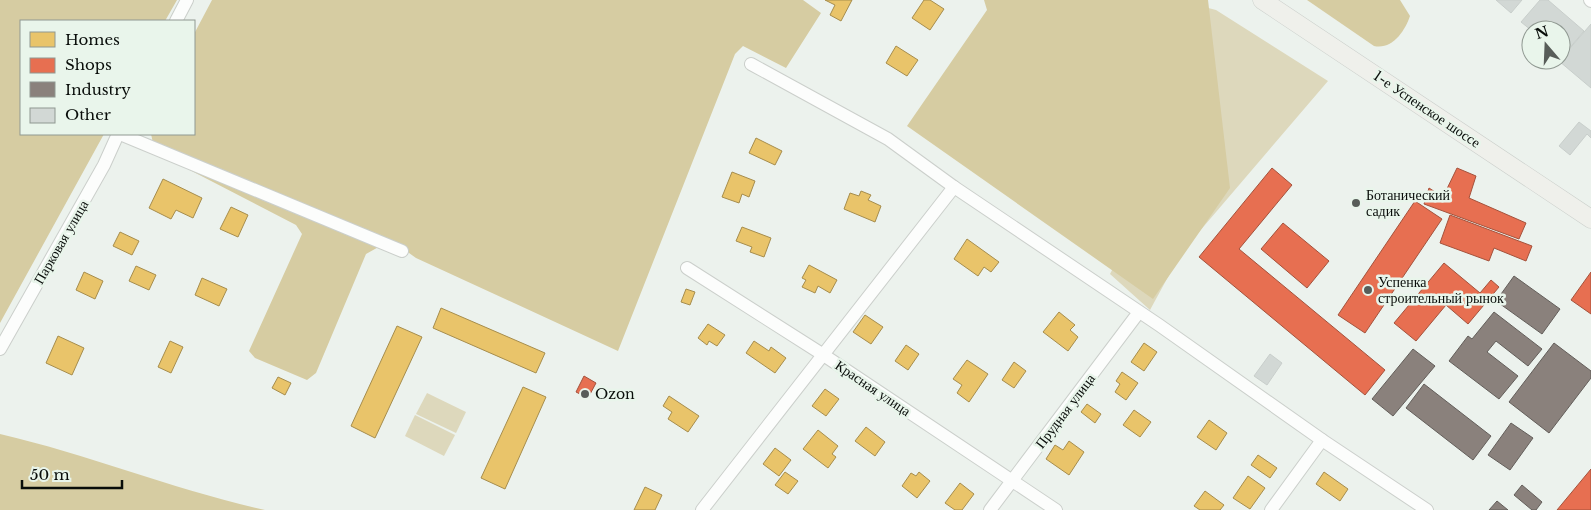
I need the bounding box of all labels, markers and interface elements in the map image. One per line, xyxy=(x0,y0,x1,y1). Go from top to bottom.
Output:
legend xyxy=(20,20,195,135)
north arrow xyxy=(1521,20,1571,70)
text: N xyxy=(1533,22,1551,43)
text: Homes xyxy=(65,30,120,49)
text: Shops xyxy=(65,55,112,74)
street label: 1-е Успенское шоссе xyxy=(1370,67,1484,151)
text: Industry xyxy=(65,80,131,99)
text: Other xyxy=(65,105,112,124)
place label: Ботанический садик xyxy=(1366,186,1450,220)
street label: Парковая улица xyxy=(30,196,93,287)
marker: Ботанический садик xyxy=(1350,197,1362,209)
place label: Успенка строительный рынок xyxy=(1378,273,1504,307)
marker: Успенка строительный рынок xyxy=(1362,284,1374,296)
street label: Красная улица xyxy=(832,356,915,420)
street label: Прудная улица xyxy=(1031,369,1099,452)
place label: Ozon xyxy=(595,385,635,403)
marker: Ozon xyxy=(579,388,591,400)
scale bar xyxy=(22,458,122,490)
text: 50 m xyxy=(30,465,70,484)

